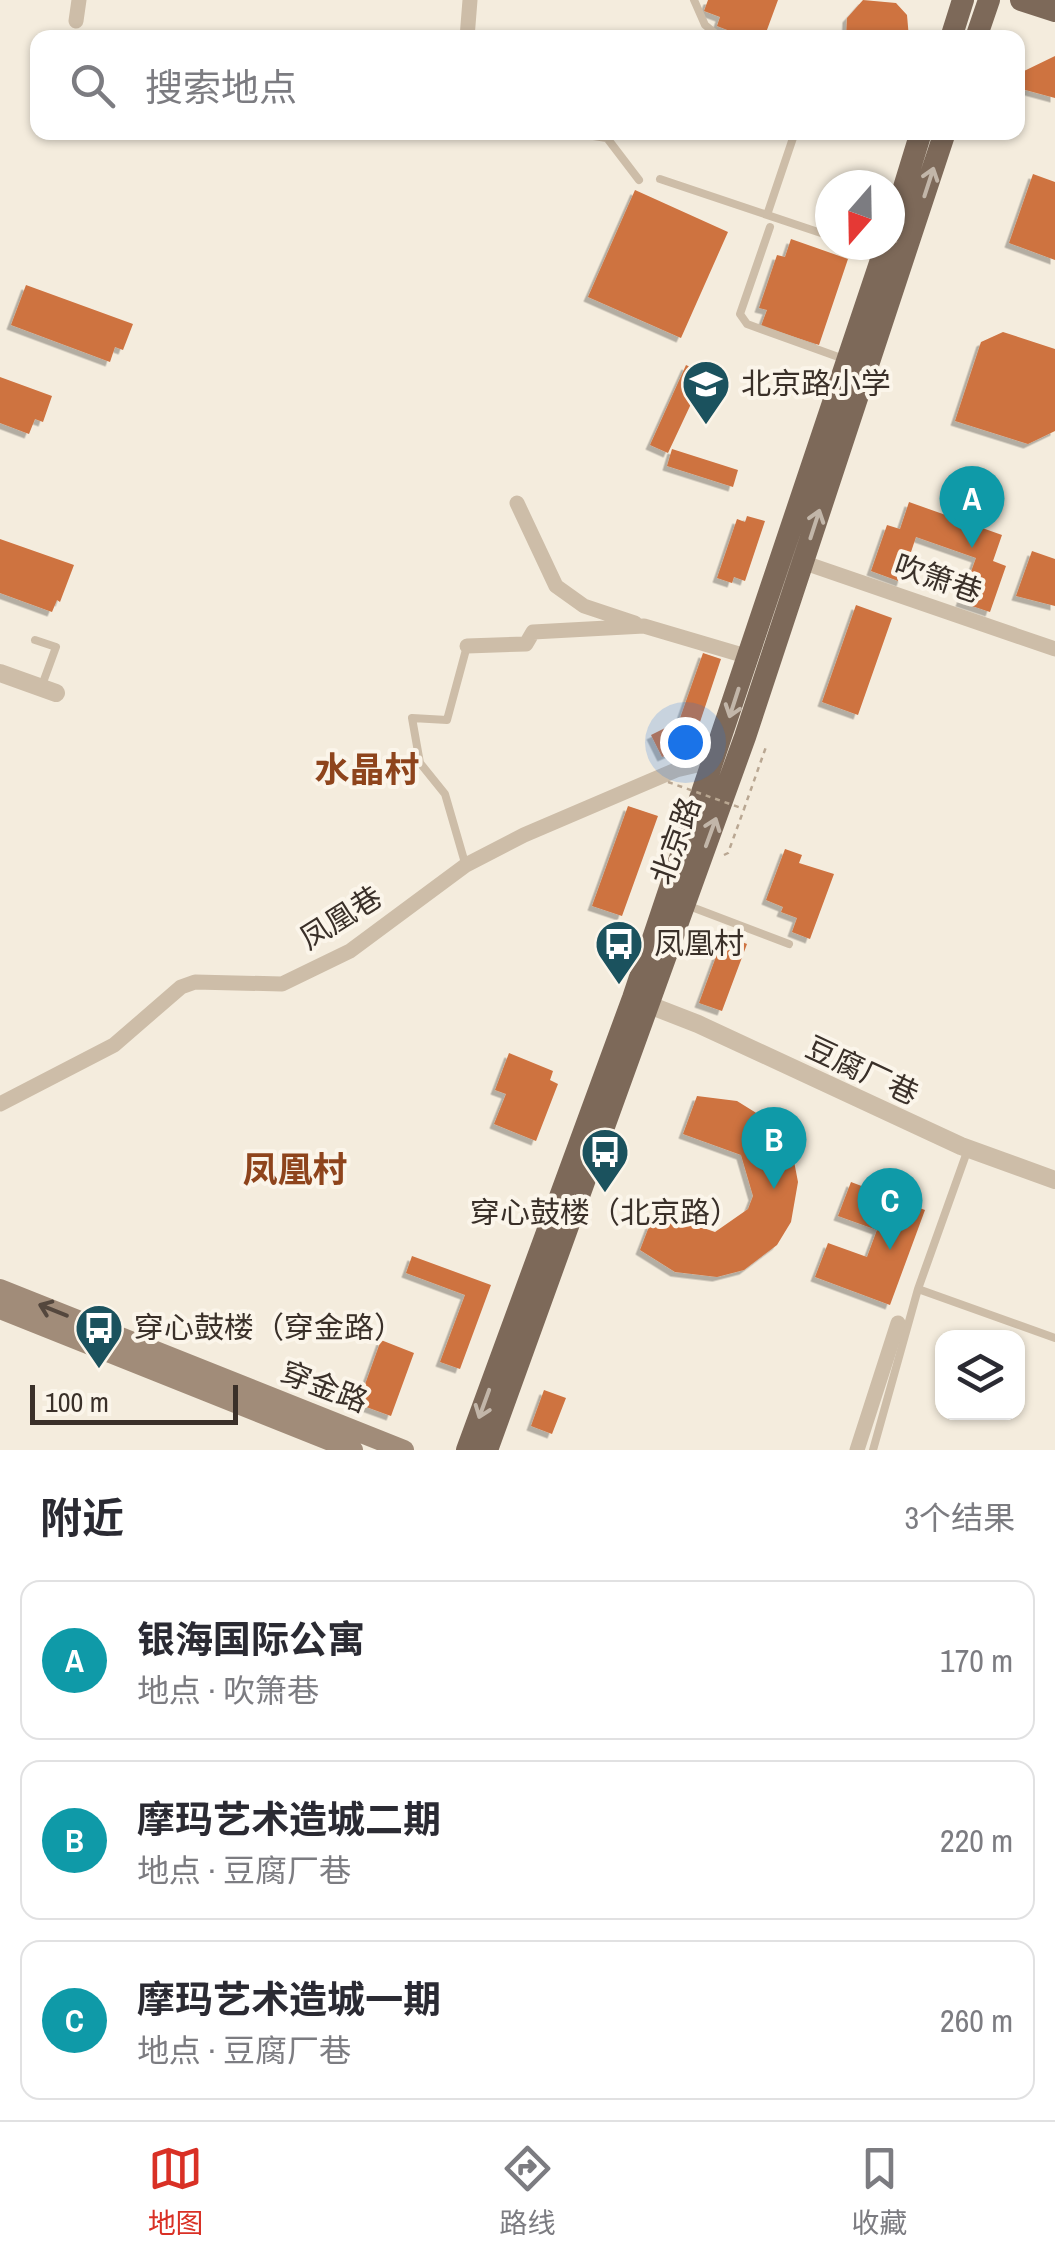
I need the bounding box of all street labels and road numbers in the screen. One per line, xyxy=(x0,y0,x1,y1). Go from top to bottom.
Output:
street label: 吹箫巷 xyxy=(889,544,987,612)
street label: 北京路 xyxy=(641,792,709,890)
street label: 凤凰巷 xyxy=(292,876,389,958)
street label: 豆腐厂巷 xyxy=(800,1027,925,1114)
street label: 穿金路 xyxy=(275,1351,374,1421)

